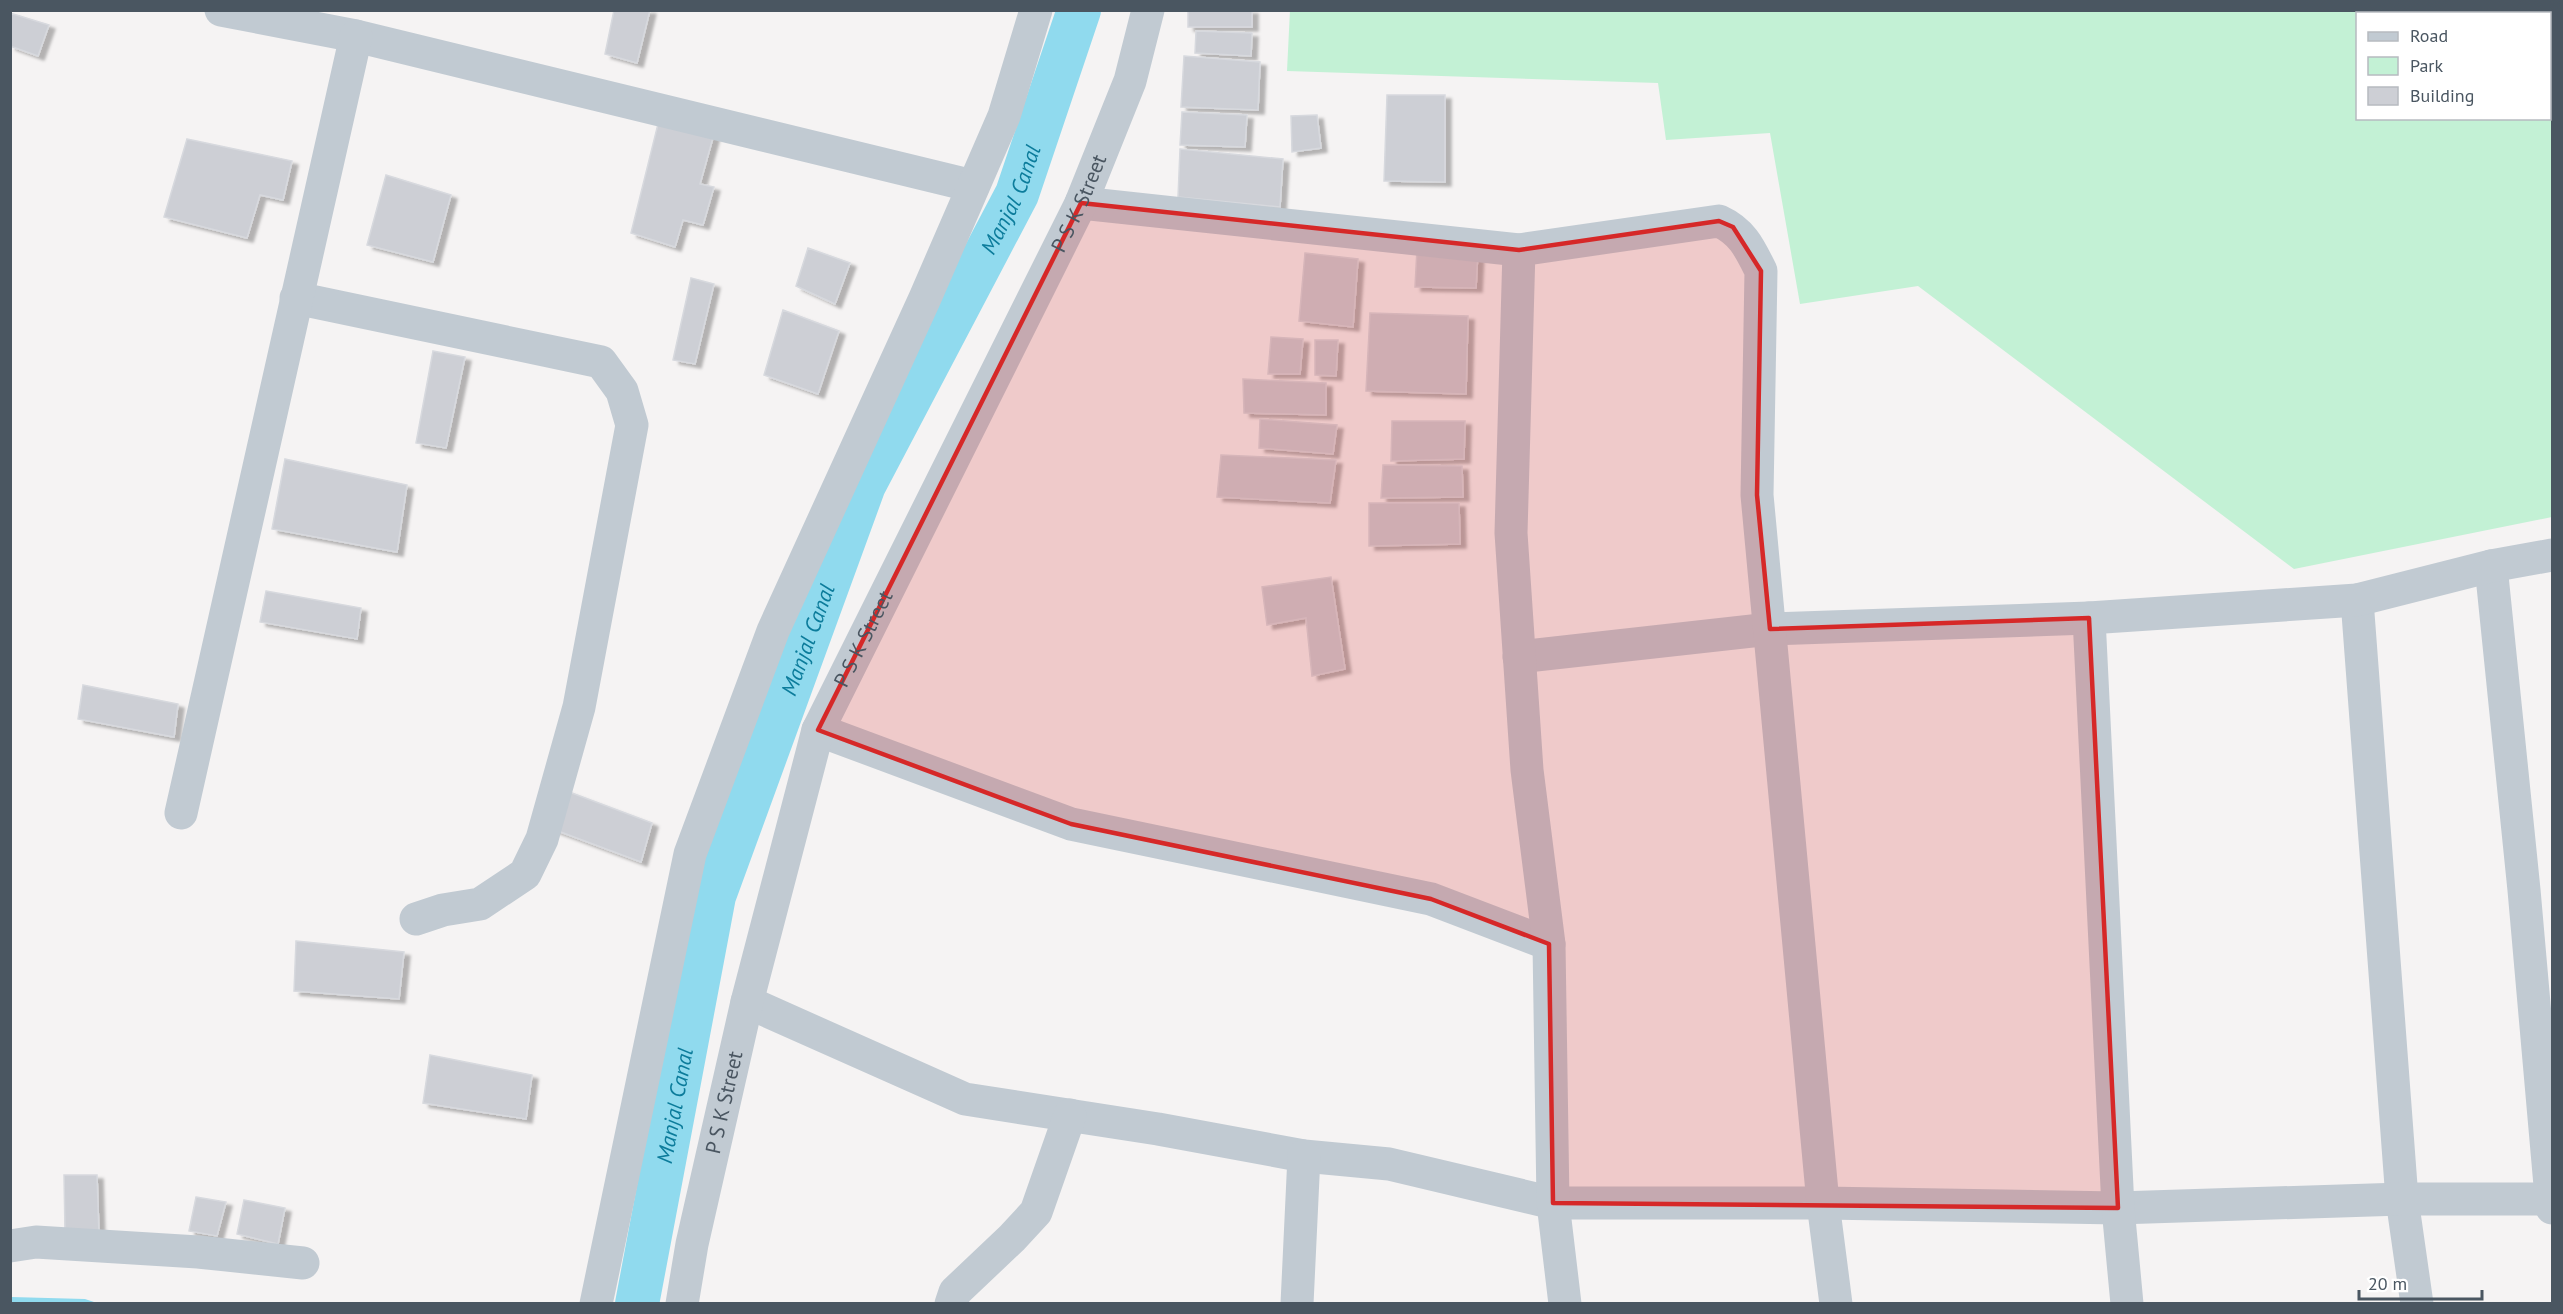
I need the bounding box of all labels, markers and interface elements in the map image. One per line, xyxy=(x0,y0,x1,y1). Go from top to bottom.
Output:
legend xyxy=(2356,12,2551,120)
text: Road xyxy=(2410,24,2448,47)
text: Park xyxy=(2410,54,2443,77)
text: Building xyxy=(2410,84,2474,107)
water label: Manjal Canal xyxy=(974,141,1047,259)
street label: P S K Street xyxy=(1045,150,1112,257)
water label: Manjal Canal xyxy=(774,580,841,699)
street label: P S K Street xyxy=(828,586,899,691)
water label: Manjal Canal xyxy=(650,1045,699,1165)
street label: P S K Street xyxy=(699,1048,748,1156)
scale bar xyxy=(2359,1263,2482,1301)
text: 20 m xyxy=(2368,1272,2407,1295)

